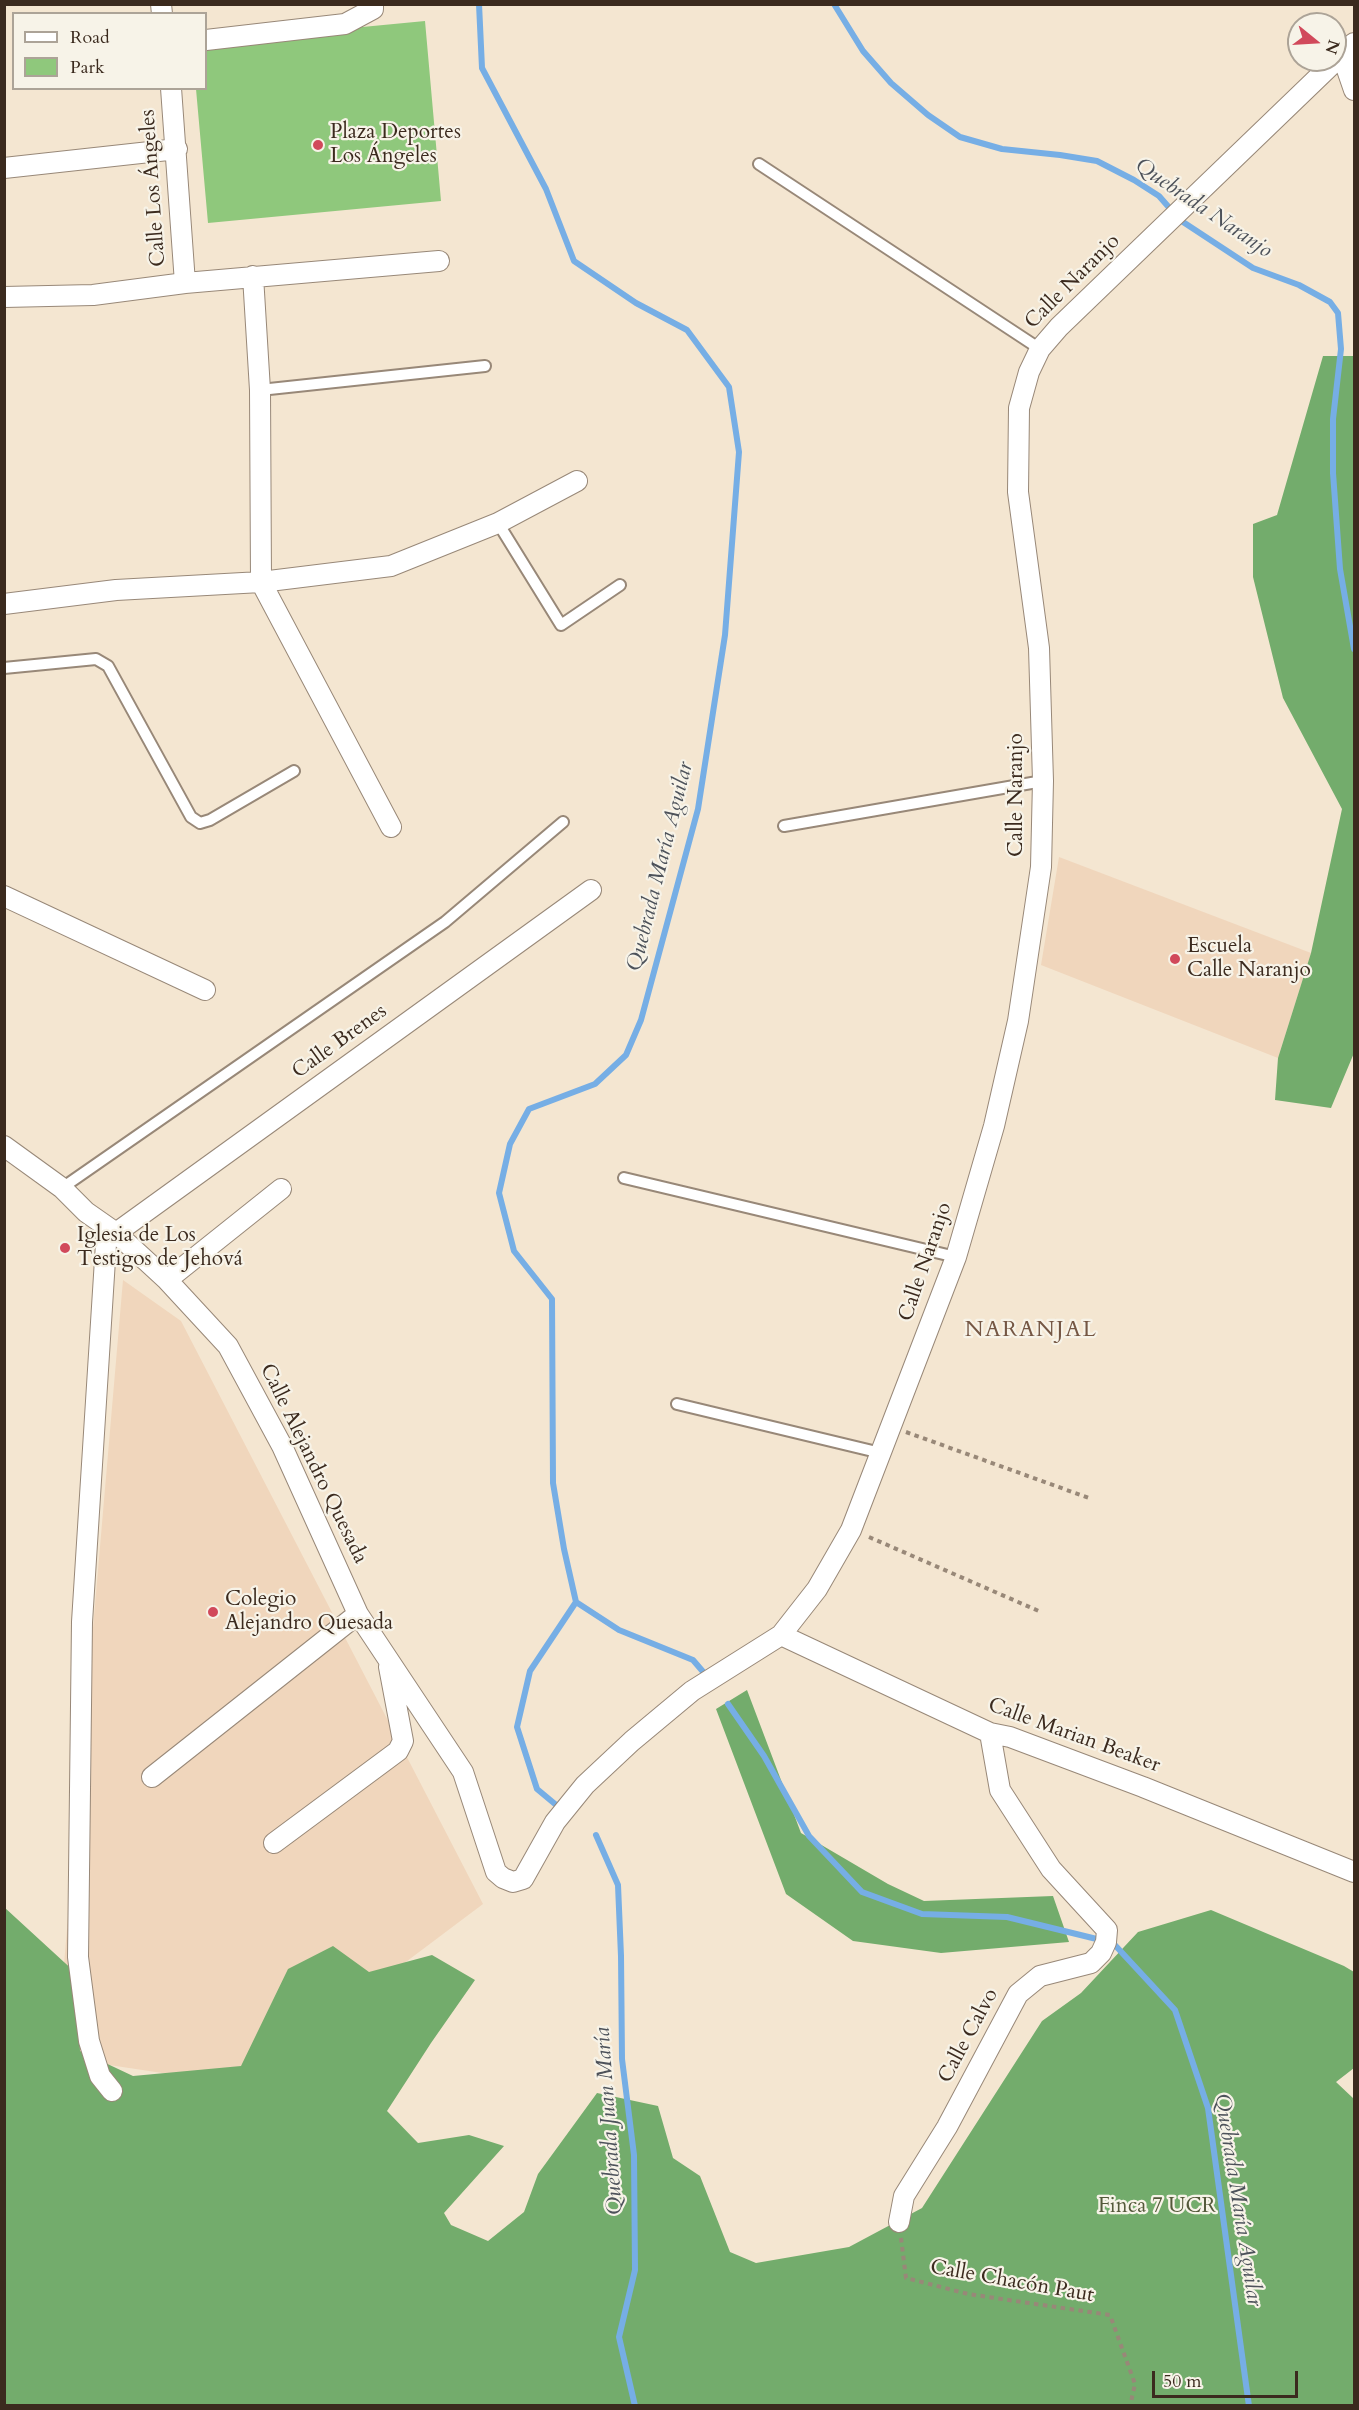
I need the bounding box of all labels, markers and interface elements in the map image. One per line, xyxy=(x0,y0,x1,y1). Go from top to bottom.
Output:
legend xyxy=(12,12,207,90)
north arrow xyxy=(1287,12,1347,72)
text: Road xyxy=(70,25,110,50)
text: N xyxy=(1320,37,1345,57)
text: Park xyxy=(70,55,105,80)
street label: Calle Los Ángeles xyxy=(136,108,172,268)
place label: Plaza Deportes Los Ángeles xyxy=(330,120,461,170)
marker: Plaza Deportes Los Ángeles xyxy=(311,138,325,152)
water label: Quebrada Naranjo xyxy=(1129,153,1277,265)
street label: Calle Naranjo xyxy=(1020,229,1126,335)
street label: Calle Naranjo xyxy=(1004,733,1030,857)
water label: Quebrada María Aguilar xyxy=(622,760,700,974)
place label: Escuela Calle Naranjo xyxy=(1187,934,1311,984)
marker: Escuela Calle Naranjo xyxy=(1168,952,1182,966)
street label: Calle Brenes xyxy=(288,999,392,1085)
street label: Calle Naranjo xyxy=(894,1199,958,1325)
place label: Iglesia de Los Testigos de Jehová xyxy=(77,1223,243,1273)
marker: Iglesia de Los Testigos de Jehová xyxy=(58,1241,72,1255)
district label: NARANJAL xyxy=(965,1318,1097,1344)
street label: Calle Alejandro Quesada xyxy=(254,1360,372,1568)
place label: Colegio Alejandro Quesada xyxy=(225,1587,393,1637)
marker: Colegio Alejandro Quesada xyxy=(206,1605,220,1619)
street label: Calle Marian Beaker xyxy=(984,1693,1164,1779)
street label: Calle Calvo xyxy=(934,1984,1004,2088)
water label: Quebrada Juan María xyxy=(590,2026,630,2216)
water label: Quebrada María Aguilar xyxy=(1207,2092,1267,2308)
park label: Finca 7 UCR xyxy=(1098,2194,1216,2220)
street label: Calle Chacón Paut xyxy=(928,2255,1096,2309)
scale bar xyxy=(1155,2359,1300,2397)
text: 50 m xyxy=(1163,2369,1202,2394)

